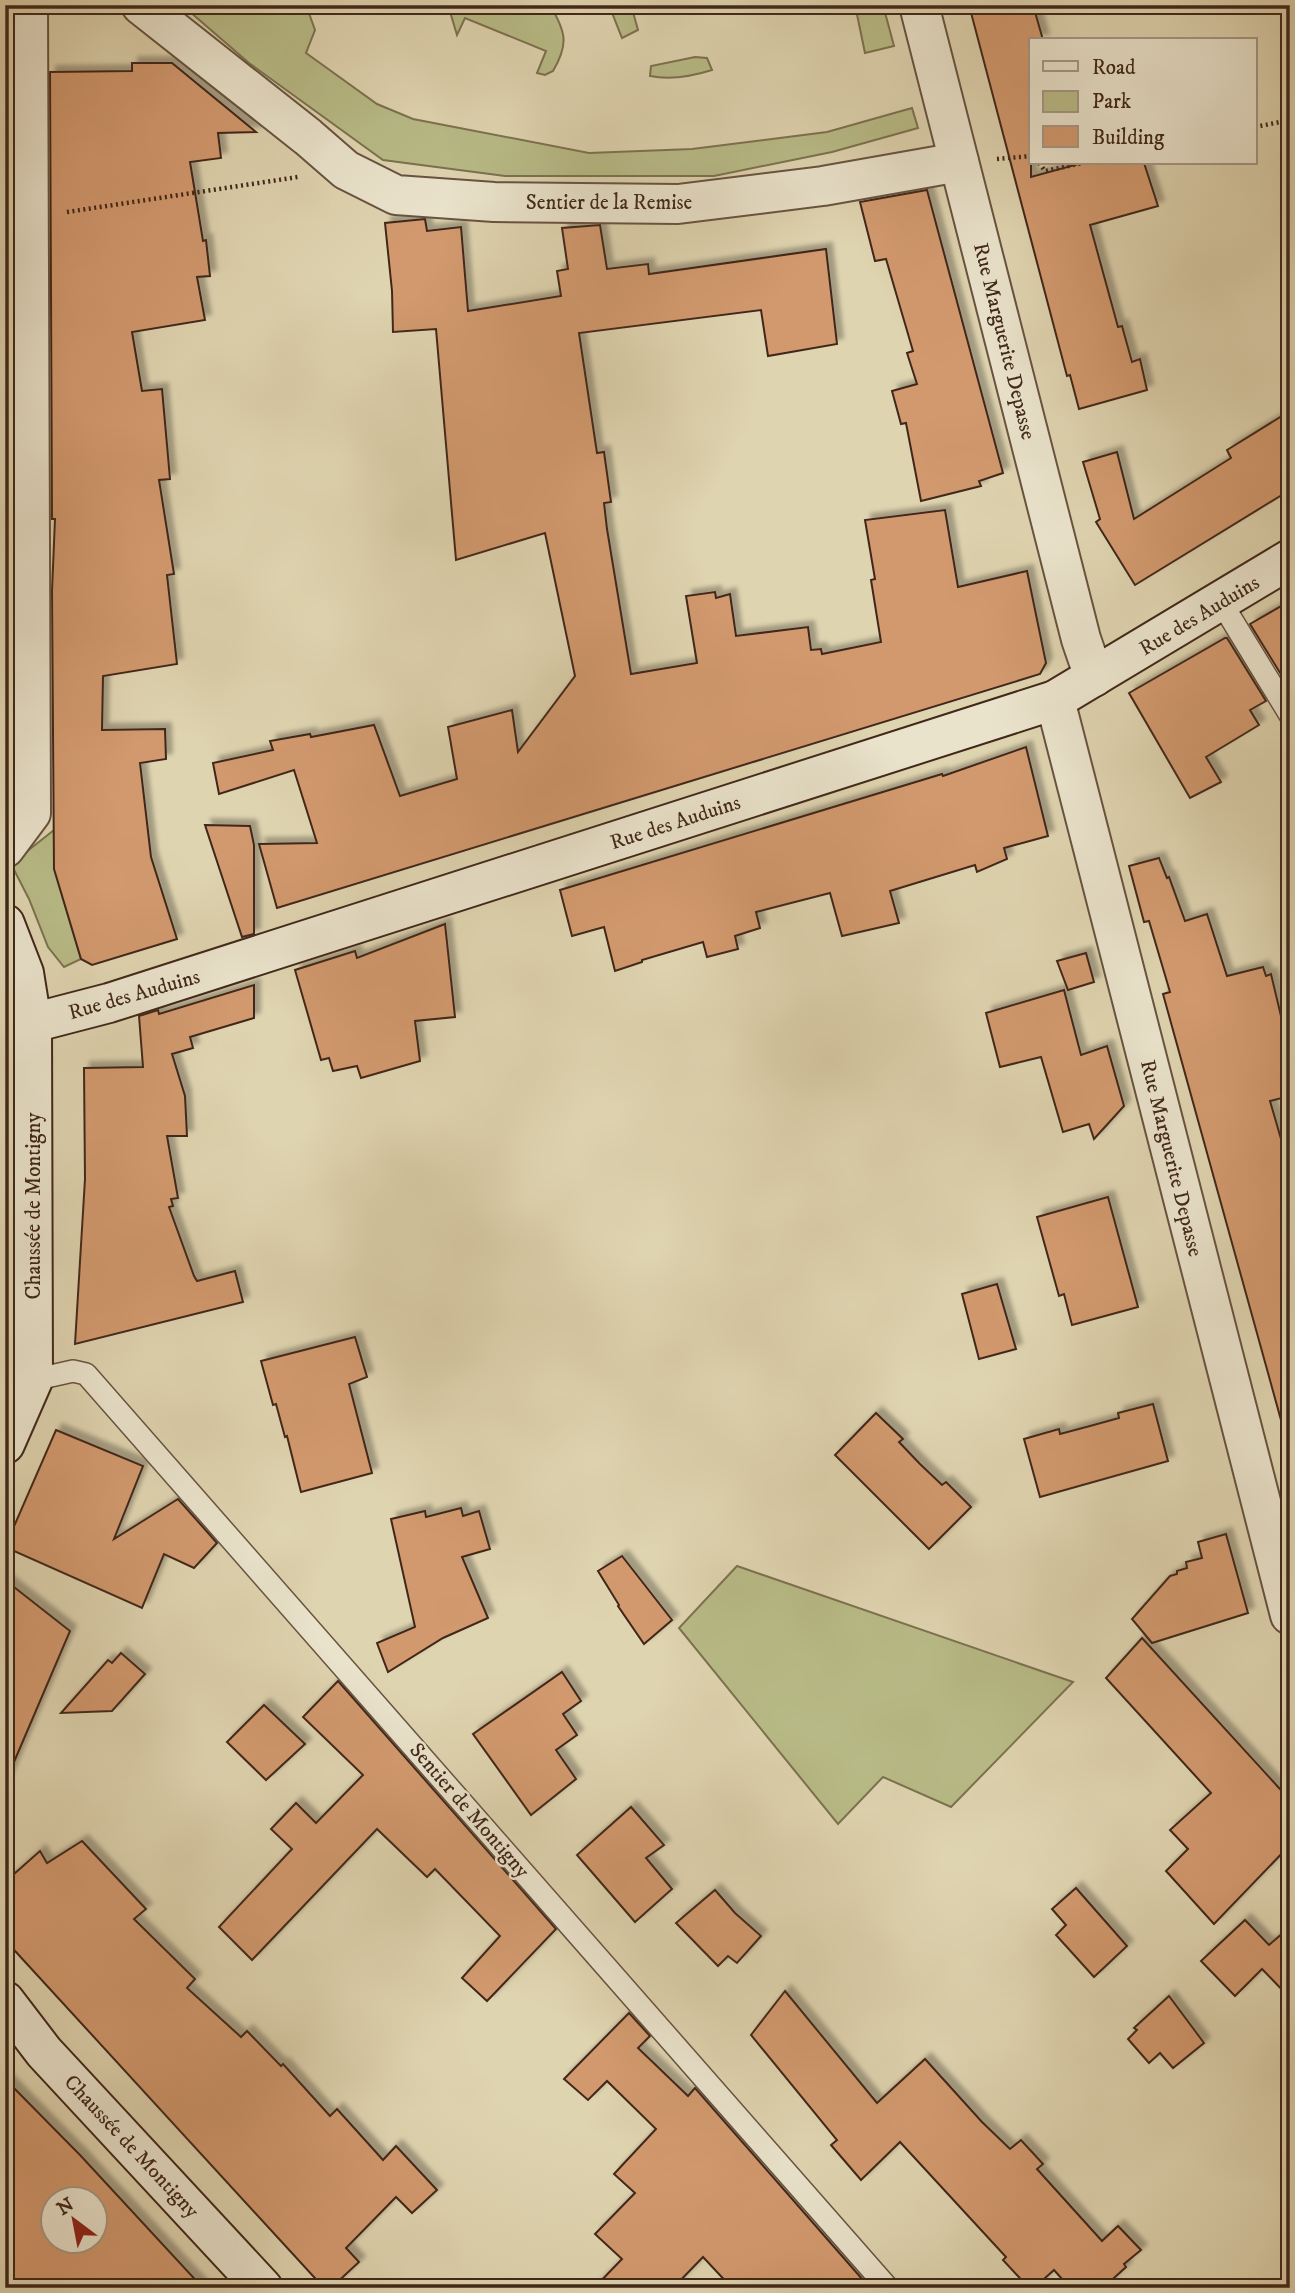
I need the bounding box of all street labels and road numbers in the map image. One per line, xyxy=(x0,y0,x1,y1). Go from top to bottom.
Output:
street label: Sentier de la Remise xyxy=(526,190,693,216)
street label: Rue Marguerite Depasse xyxy=(967,240,1041,443)
street label: Rue des Auduins xyxy=(1135,570,1264,662)
street label: Rue des Auduins xyxy=(607,790,744,856)
street label: Rue des Auduins xyxy=(66,964,203,1026)
street label: Rue Marguerite Depasse xyxy=(1134,1057,1208,1260)
street label: Chaussée de Montigny xyxy=(21,1112,47,1299)
street label: Sentier de Montigny xyxy=(403,1738,536,1884)
street label: Chaussée de Montigny xyxy=(58,2070,205,2225)

